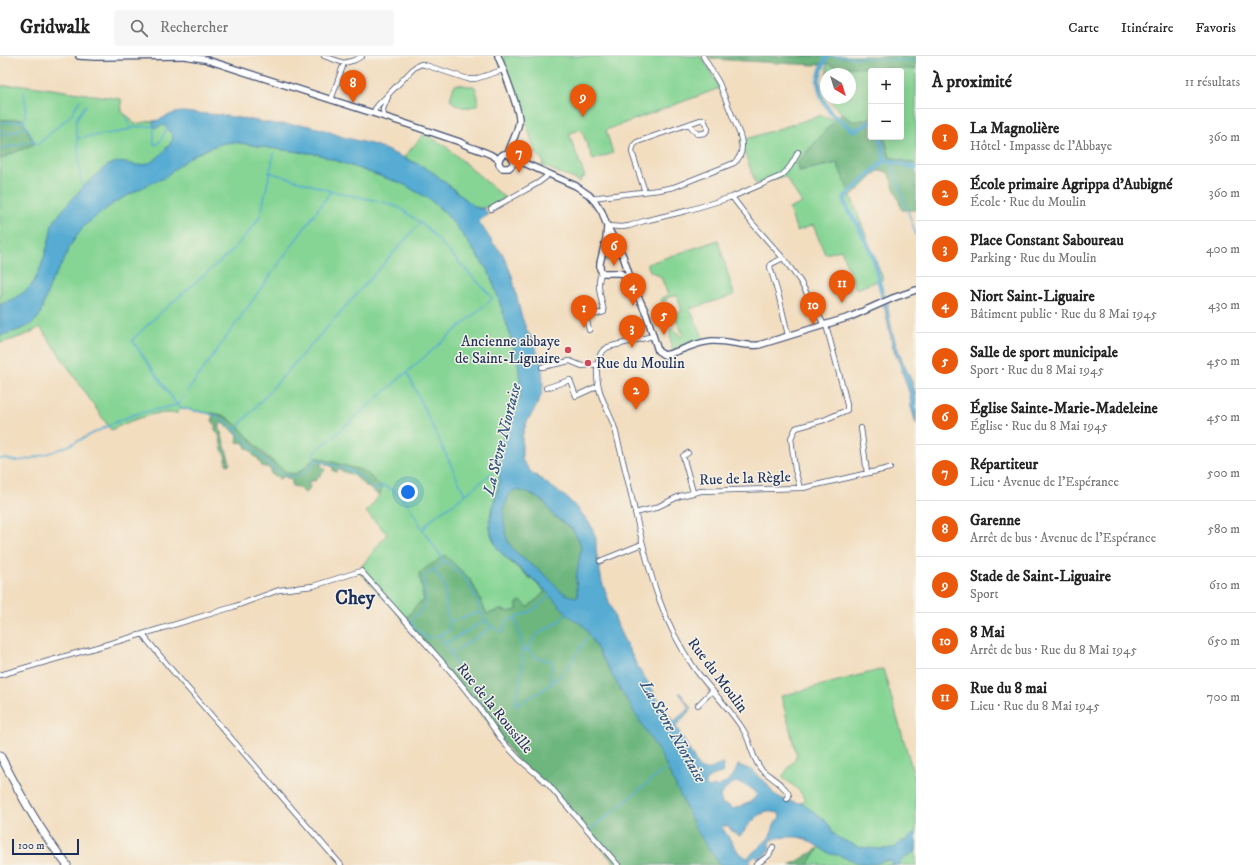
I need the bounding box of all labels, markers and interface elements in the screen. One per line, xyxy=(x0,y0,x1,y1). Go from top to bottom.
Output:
search box xyxy=(114,10,394,46)
text: Gridwalk xyxy=(20,16,90,39)
icon: search xyxy=(128,17,150,39)
text: Rechercher xyxy=(160,18,228,37)
text: Carte xyxy=(1068,19,1099,37)
text: Itinéraire xyxy=(1121,19,1174,37)
text: Favoris xyxy=(1196,19,1236,37)
north arrow xyxy=(820,68,856,104)
map controls xyxy=(868,68,904,140)
button: + xyxy=(868,68,904,104)
pin: 8 xyxy=(340,70,366,103)
text: À proximité xyxy=(932,71,1012,93)
text: 11 résultats xyxy=(1185,74,1240,90)
pin: 9 xyxy=(570,84,596,117)
button: − xyxy=(868,104,904,140)
text: La Magnolière xyxy=(970,119,1059,138)
text: 1 xyxy=(943,129,947,145)
text: 360 m xyxy=(1209,129,1240,145)
text: Hôtel · Impasse de l'Abbaye xyxy=(970,138,1112,154)
pin: 7 xyxy=(506,140,532,173)
text: École primaire Agrippa d'Aubigné xyxy=(970,175,1172,194)
text: 2 xyxy=(942,185,948,201)
text: 360 m xyxy=(1209,185,1240,201)
text: École · Rue du Moulin xyxy=(970,194,1086,210)
text: Place Constant Saboureau xyxy=(970,231,1124,250)
pin: 6 xyxy=(601,233,627,266)
text: 3 xyxy=(943,241,947,257)
text: 400 m xyxy=(1206,241,1240,257)
text: Parking · Rue du Moulin xyxy=(970,250,1096,266)
pin: 11 xyxy=(829,270,855,303)
pin: 4 xyxy=(620,273,646,306)
text: Niort Saint-Liguaire xyxy=(970,287,1095,306)
pin: 10 xyxy=(800,292,826,325)
pin: 1 xyxy=(571,295,597,328)
text: 4 xyxy=(941,297,949,313)
text: 430 m xyxy=(1208,297,1240,313)
pin: 5 xyxy=(651,302,677,335)
text: Bâtiment public · Rue du 8 Mai 1945 xyxy=(970,306,1157,322)
pin: 3 xyxy=(619,315,645,348)
place label: Ancienne abbaye de Saint-Liguaire xyxy=(455,332,560,368)
text: Salle de sport municipale xyxy=(970,343,1118,362)
marker: Ancienne abbaye de Saint-Liguaire xyxy=(563,345,573,355)
text: 5 xyxy=(942,353,948,369)
text: 450 m xyxy=(1207,353,1240,369)
place label: Rue du Moulin xyxy=(596,354,685,373)
marker: Rue du Moulin xyxy=(583,358,593,368)
text: Sport · Rue du 8 Mai 1945 xyxy=(970,362,1104,378)
pin: 2 xyxy=(623,377,649,410)
water label: La Sèvre Niortaise xyxy=(478,380,526,498)
text: Église Sainte-Marie-Madeleine xyxy=(970,399,1158,418)
text: 6 xyxy=(942,409,948,425)
text: 450 m xyxy=(1207,409,1240,425)
text: Église · Rue du 8 Mai 1945 xyxy=(970,418,1108,434)
text: Répartiteur xyxy=(970,455,1038,474)
text: 7 xyxy=(942,465,948,481)
text: 500 m xyxy=(1207,465,1240,481)
street label: Rue de la Règle xyxy=(699,467,791,490)
text: Lieu · Avenue de l'Espérance xyxy=(970,474,1119,490)
your location xyxy=(398,482,418,502)
text: Garenne xyxy=(970,511,1021,530)
text: 8 xyxy=(942,521,948,537)
text: 580 m xyxy=(1208,521,1240,537)
text: Arrêt de bus · Avenue de l'Espérance xyxy=(970,530,1156,546)
text: Stade de Saint-Liguaire xyxy=(970,567,1111,586)
text: 9 xyxy=(942,577,948,593)
text: 610 m xyxy=(1209,577,1240,593)
text: Sport xyxy=(970,586,999,602)
district label: Chey xyxy=(335,587,376,610)
text: 8 Mai xyxy=(970,623,1005,642)
text: 10 xyxy=(939,633,951,649)
text: 650 m xyxy=(1207,633,1240,649)
street label: Rue du Moulin xyxy=(683,634,752,717)
text: Arrêt de bus · Rue du 8 Mai 1945 xyxy=(970,642,1137,658)
street label: Rue de la Roussille xyxy=(452,659,537,757)
water label: La Sèvre Niortaise xyxy=(635,676,711,787)
text: Rue du 8 mai xyxy=(970,679,1047,698)
text: 11 xyxy=(940,689,950,705)
text: 700 m xyxy=(1207,689,1240,705)
text: Lieu · Rue du 8 Mai 1945 xyxy=(970,698,1100,714)
scale bar xyxy=(12,837,79,856)
text: 100 m xyxy=(18,839,44,853)

